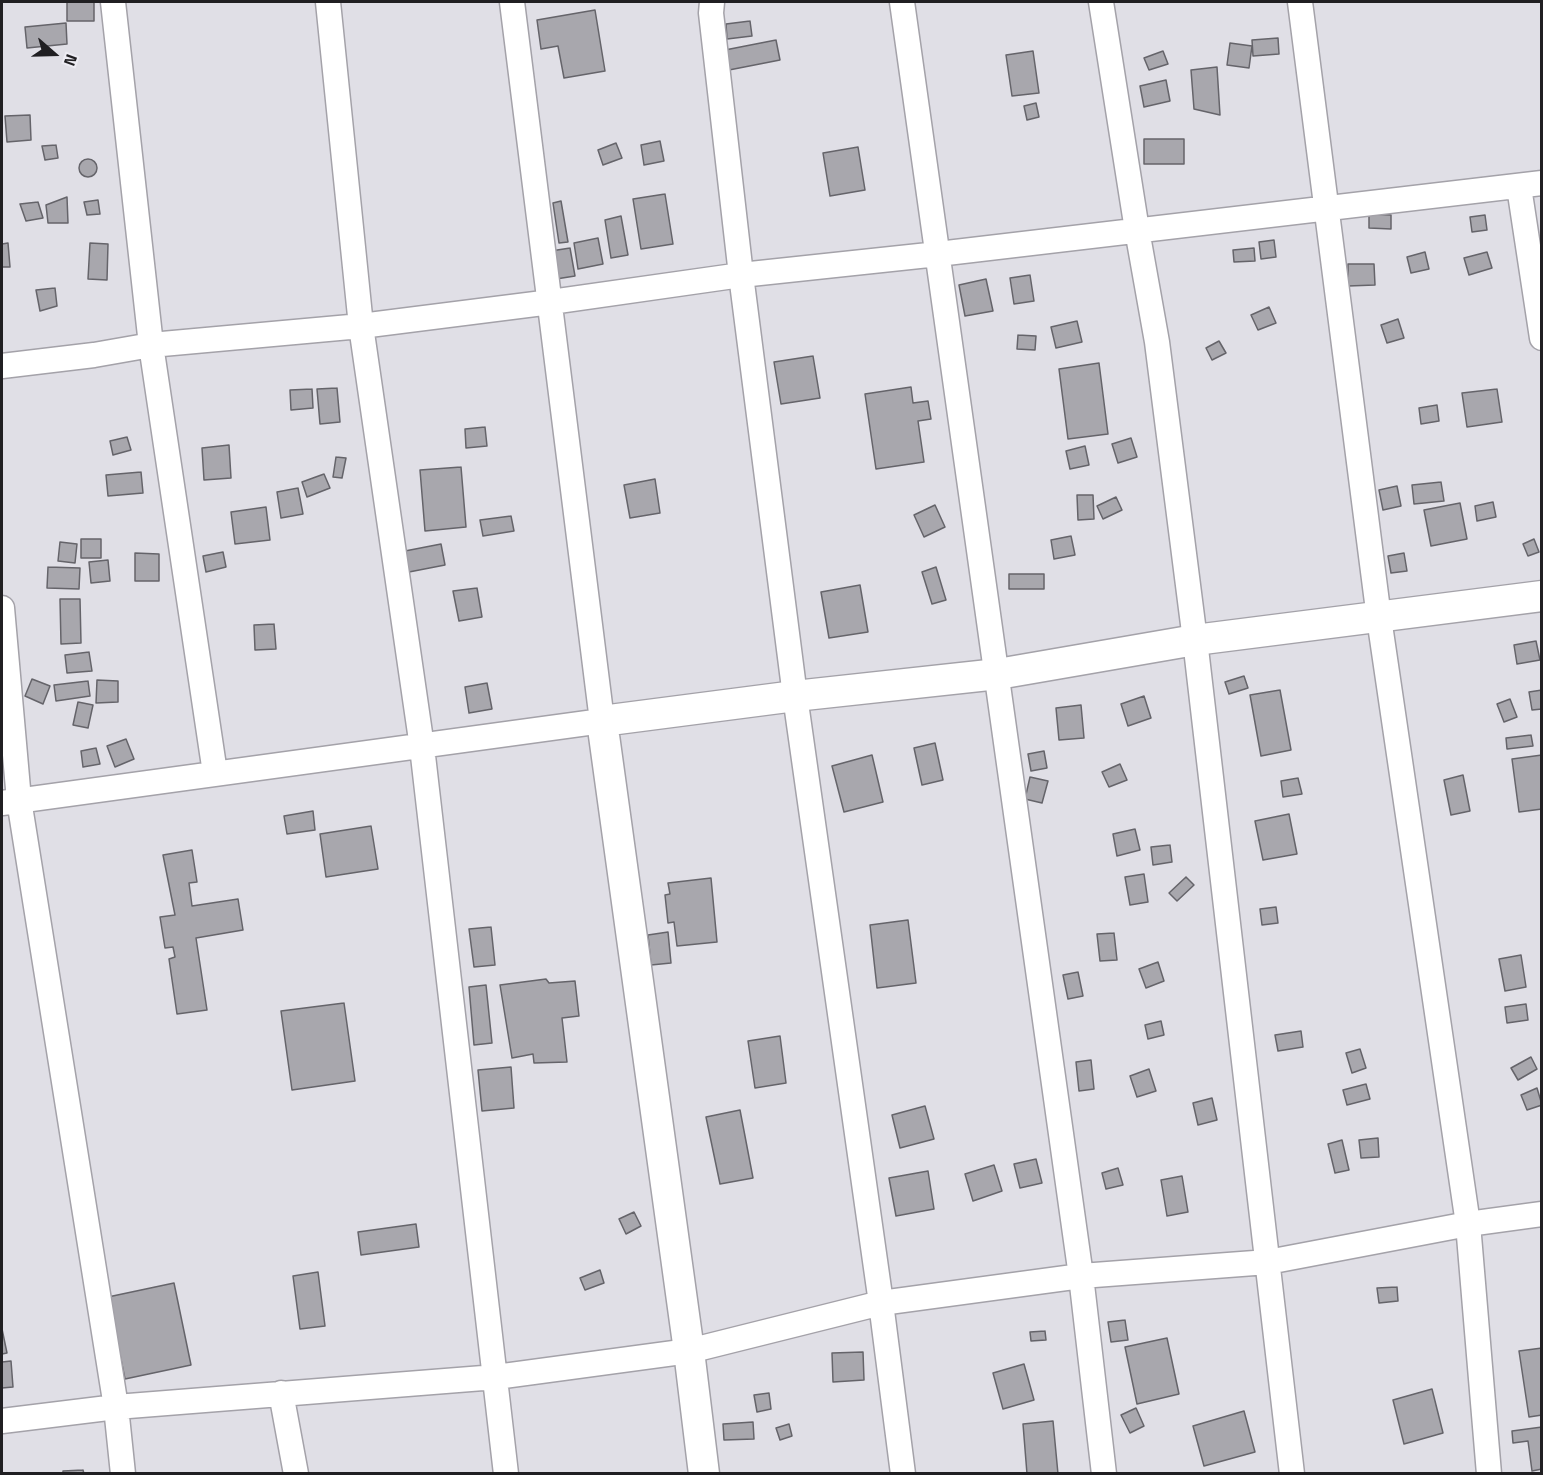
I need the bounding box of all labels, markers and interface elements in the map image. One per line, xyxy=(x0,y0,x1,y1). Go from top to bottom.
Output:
north arrow xyxy=(24,24,84,84)
text: N xyxy=(58,51,84,69)

